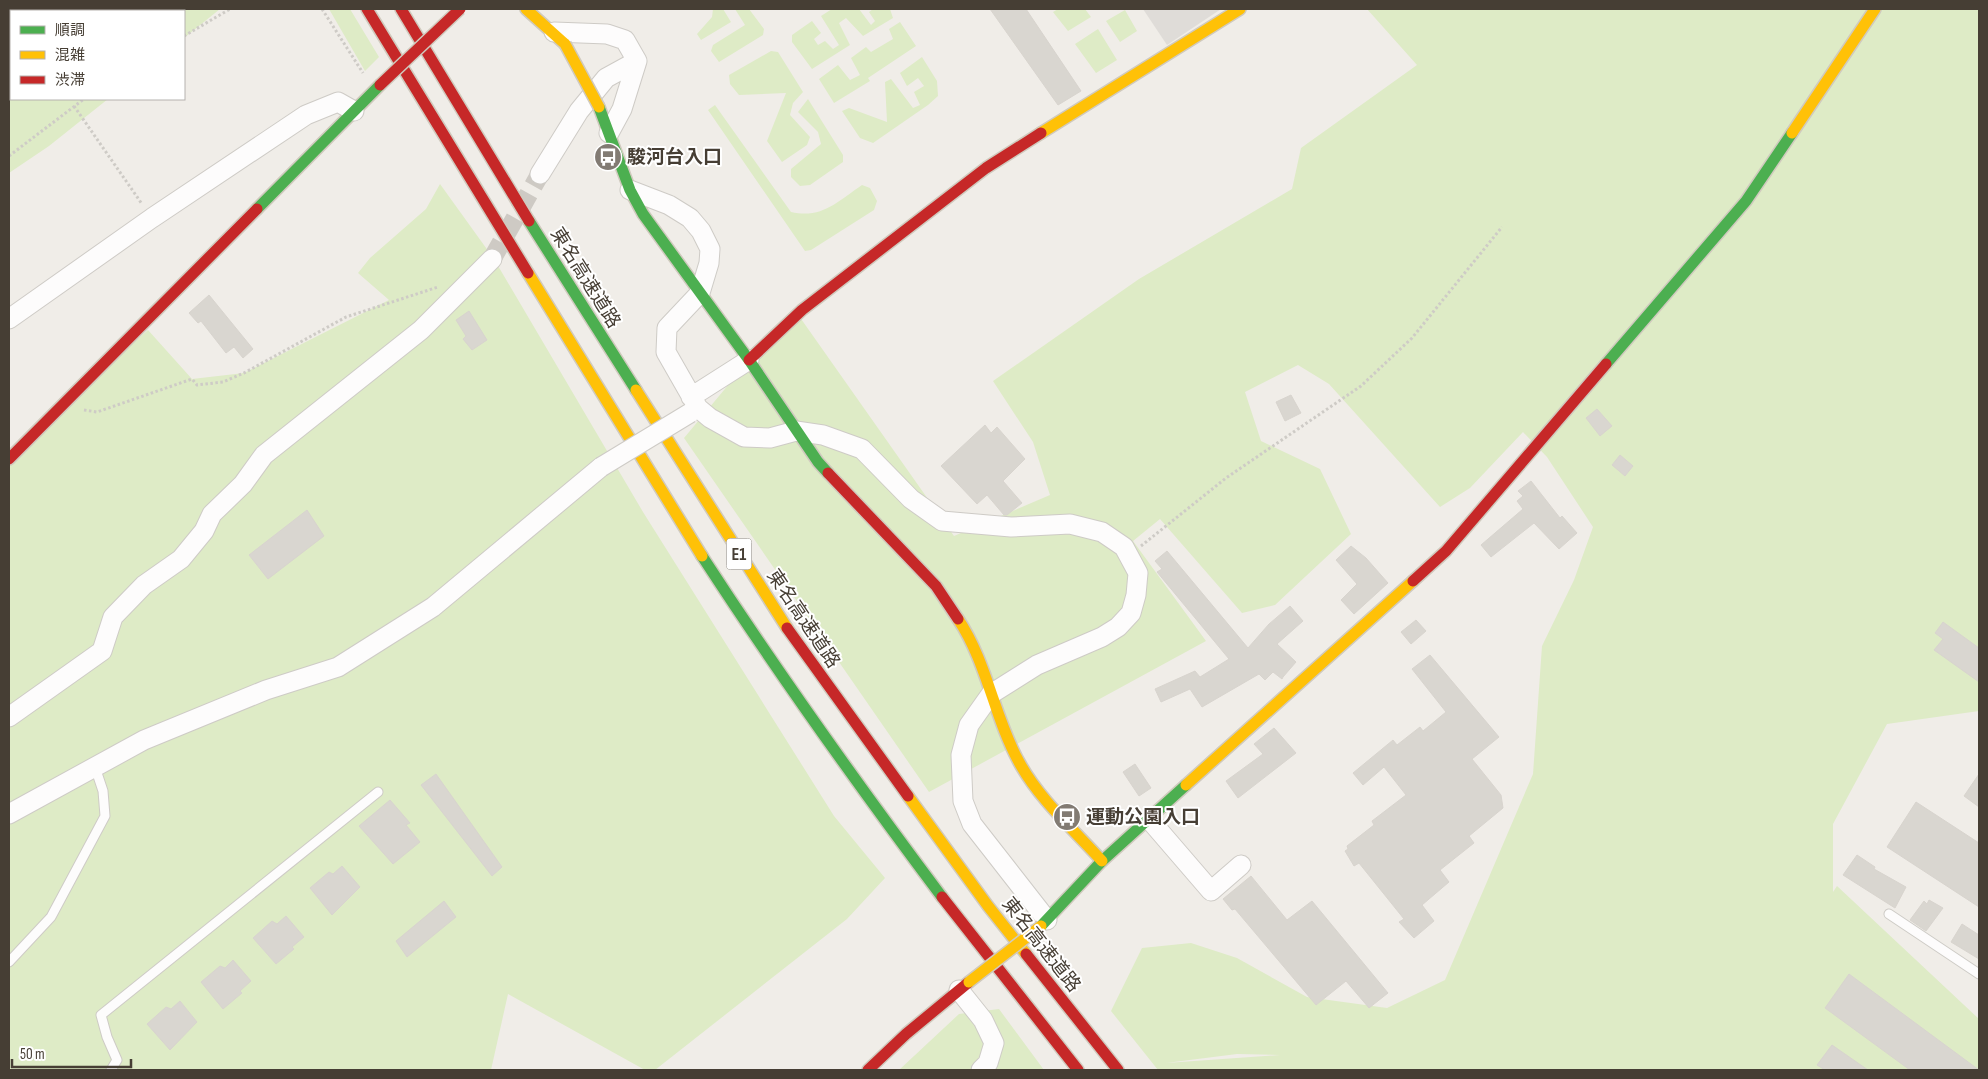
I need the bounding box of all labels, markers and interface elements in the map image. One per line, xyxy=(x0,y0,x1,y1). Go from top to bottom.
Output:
legend xyxy=(10,10,185,100)
text: 順調 xyxy=(55,21,85,40)
text: 混雑 xyxy=(55,46,85,65)
text: 渋滞 xyxy=(55,71,85,90)
bus stop icon: 駿河台入口 xyxy=(593,142,623,172)
place label: 駿河台入口 xyxy=(627,146,722,169)
street label: 東名高速道路 xyxy=(545,224,625,332)
road number: E1 xyxy=(726,538,752,570)
street label: 東名高速道路 xyxy=(762,565,844,673)
bus stop icon: 運動公園入口 xyxy=(1052,802,1082,832)
place label: 運動公園入口 xyxy=(1086,806,1200,829)
street label: 東名高速道路 xyxy=(997,893,1085,997)
scale bar xyxy=(12,1036,131,1068)
text: 50 m xyxy=(20,1045,45,1064)

